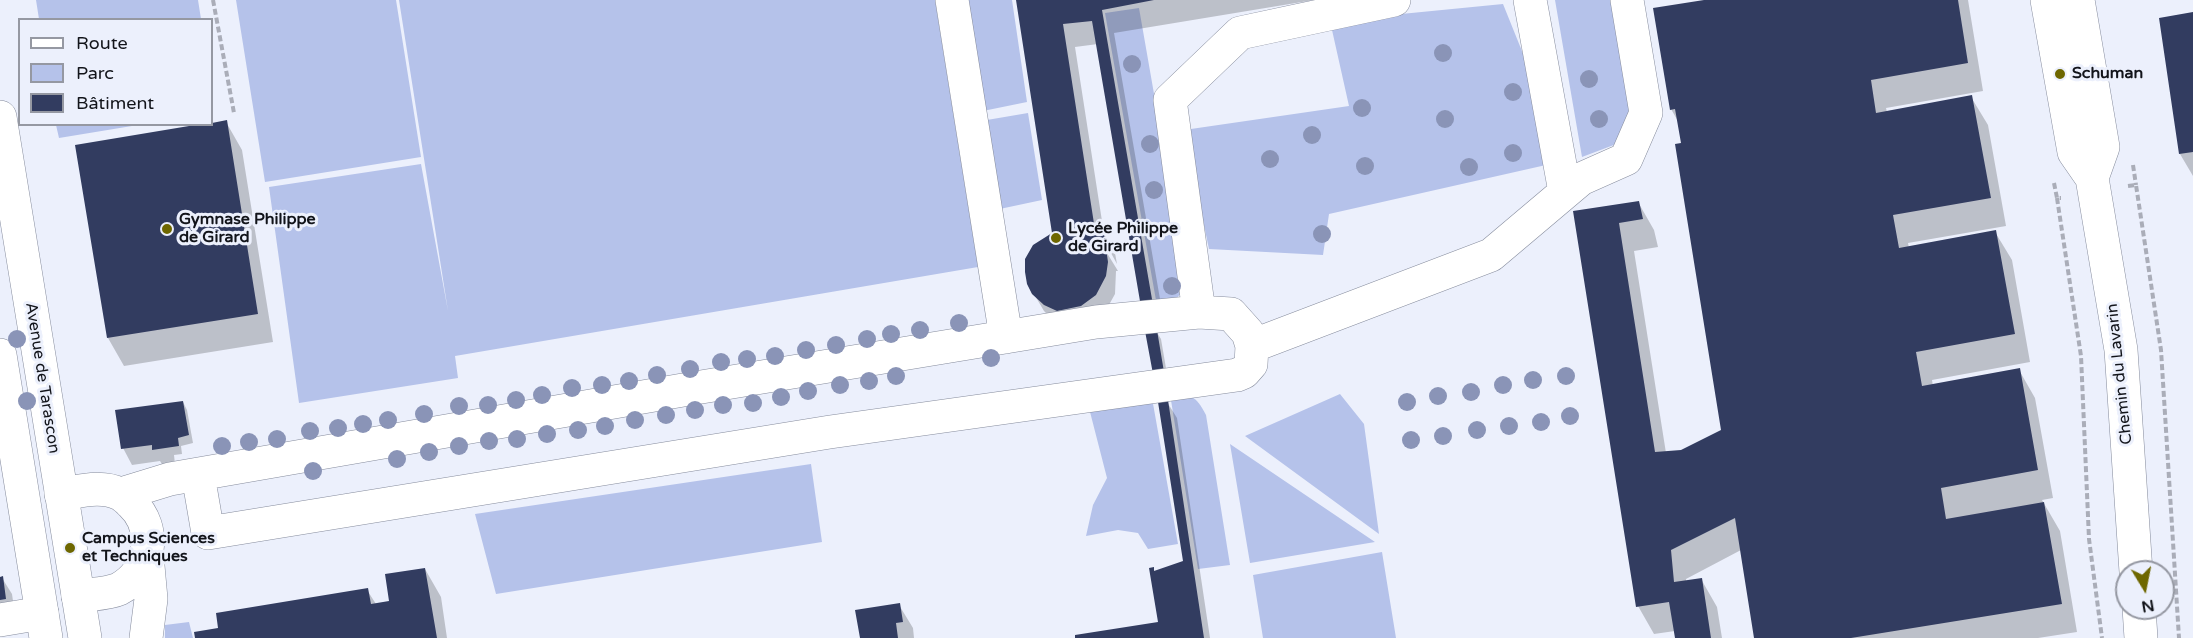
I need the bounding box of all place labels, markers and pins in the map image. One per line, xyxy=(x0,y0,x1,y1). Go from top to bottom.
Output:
place label: Schuman xyxy=(2072,64,2143,84)
marker: Schuman xyxy=(2053,67,2067,81)
place label: Gymnase Philippe de Girard xyxy=(179,210,316,248)
place label: Lycée Philippe de Girard xyxy=(1068,219,1178,257)
marker: Gymnase Philippe de Girard xyxy=(160,222,174,236)
marker: Lycée Philippe de Girard xyxy=(1049,231,1063,245)
place label: Campus Sciences et Techniques xyxy=(82,529,215,567)
marker: Campus Sciences et Techniques xyxy=(63,541,77,555)

